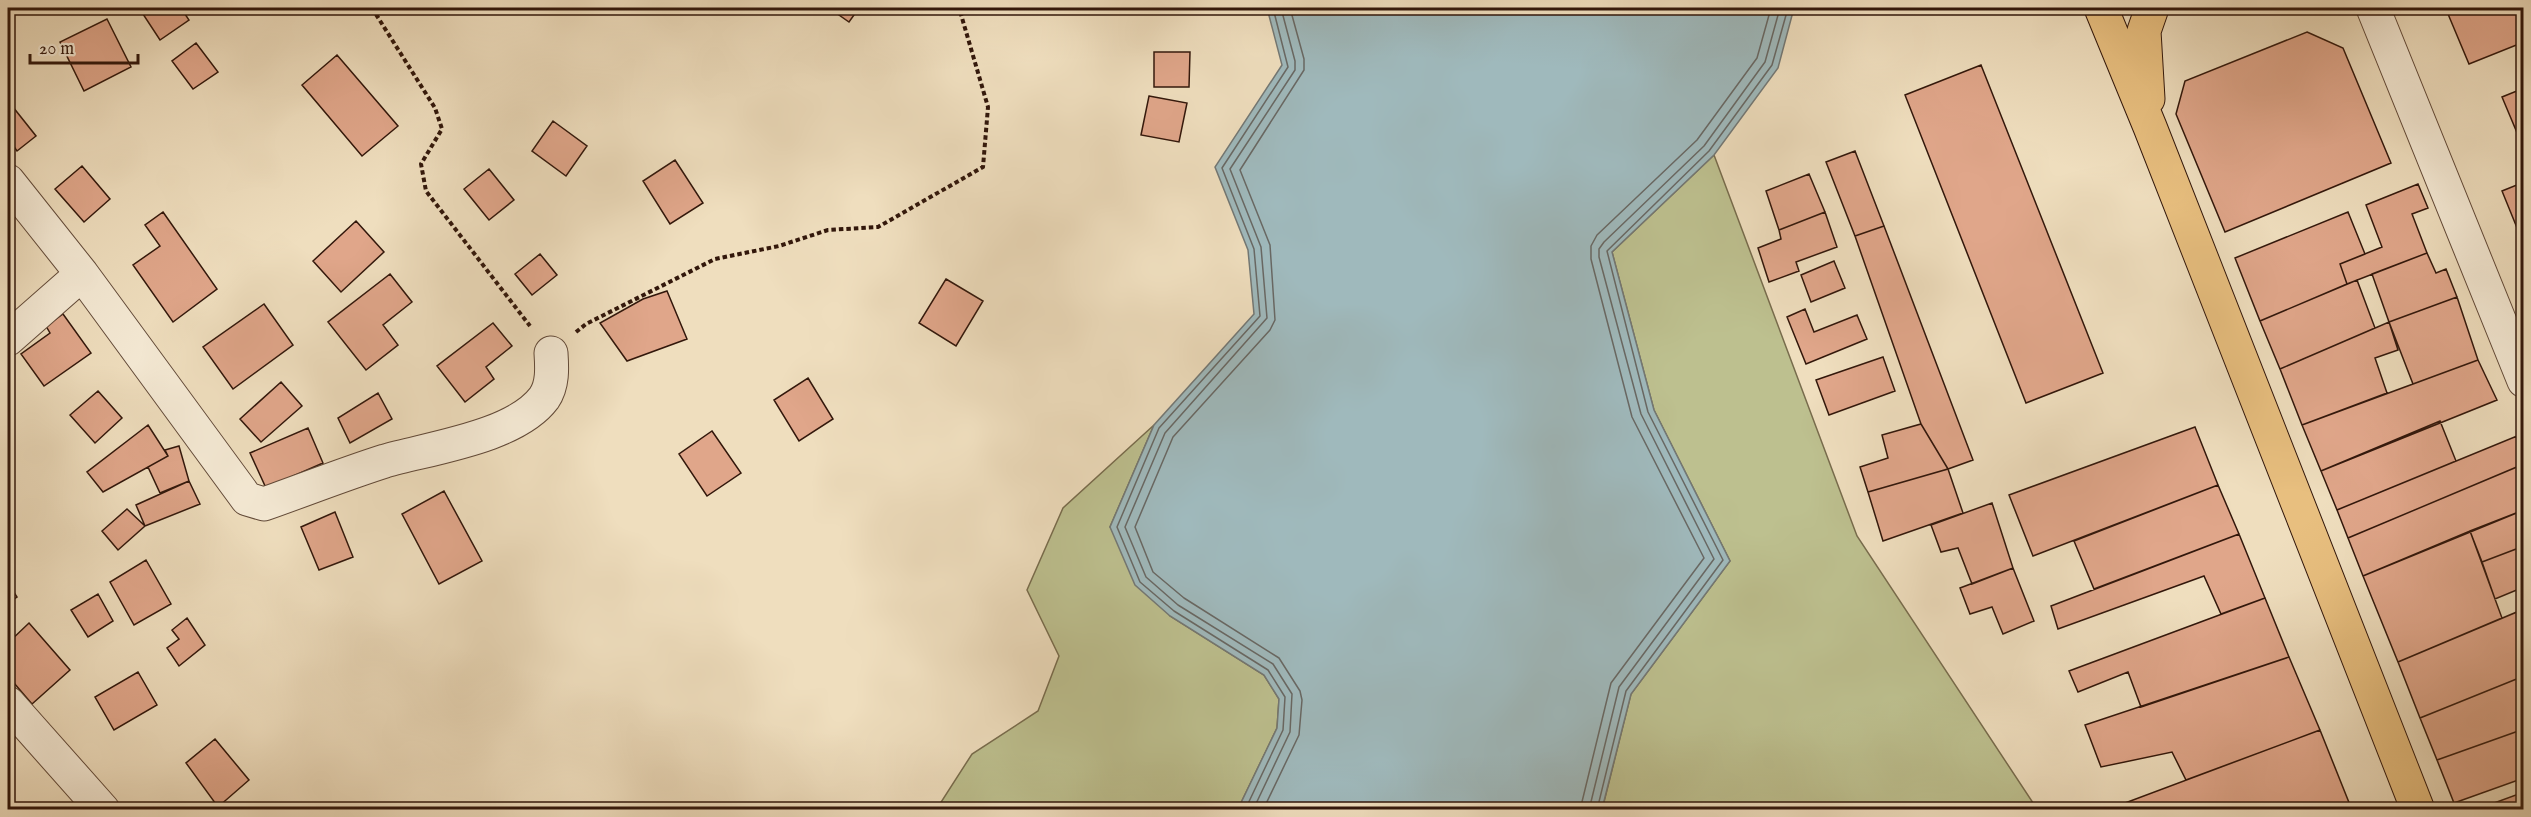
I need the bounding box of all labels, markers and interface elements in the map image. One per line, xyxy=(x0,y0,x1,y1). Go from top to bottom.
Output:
scale bar xyxy=(30,27,138,65)
text: 20 m xyxy=(39,38,74,61)

